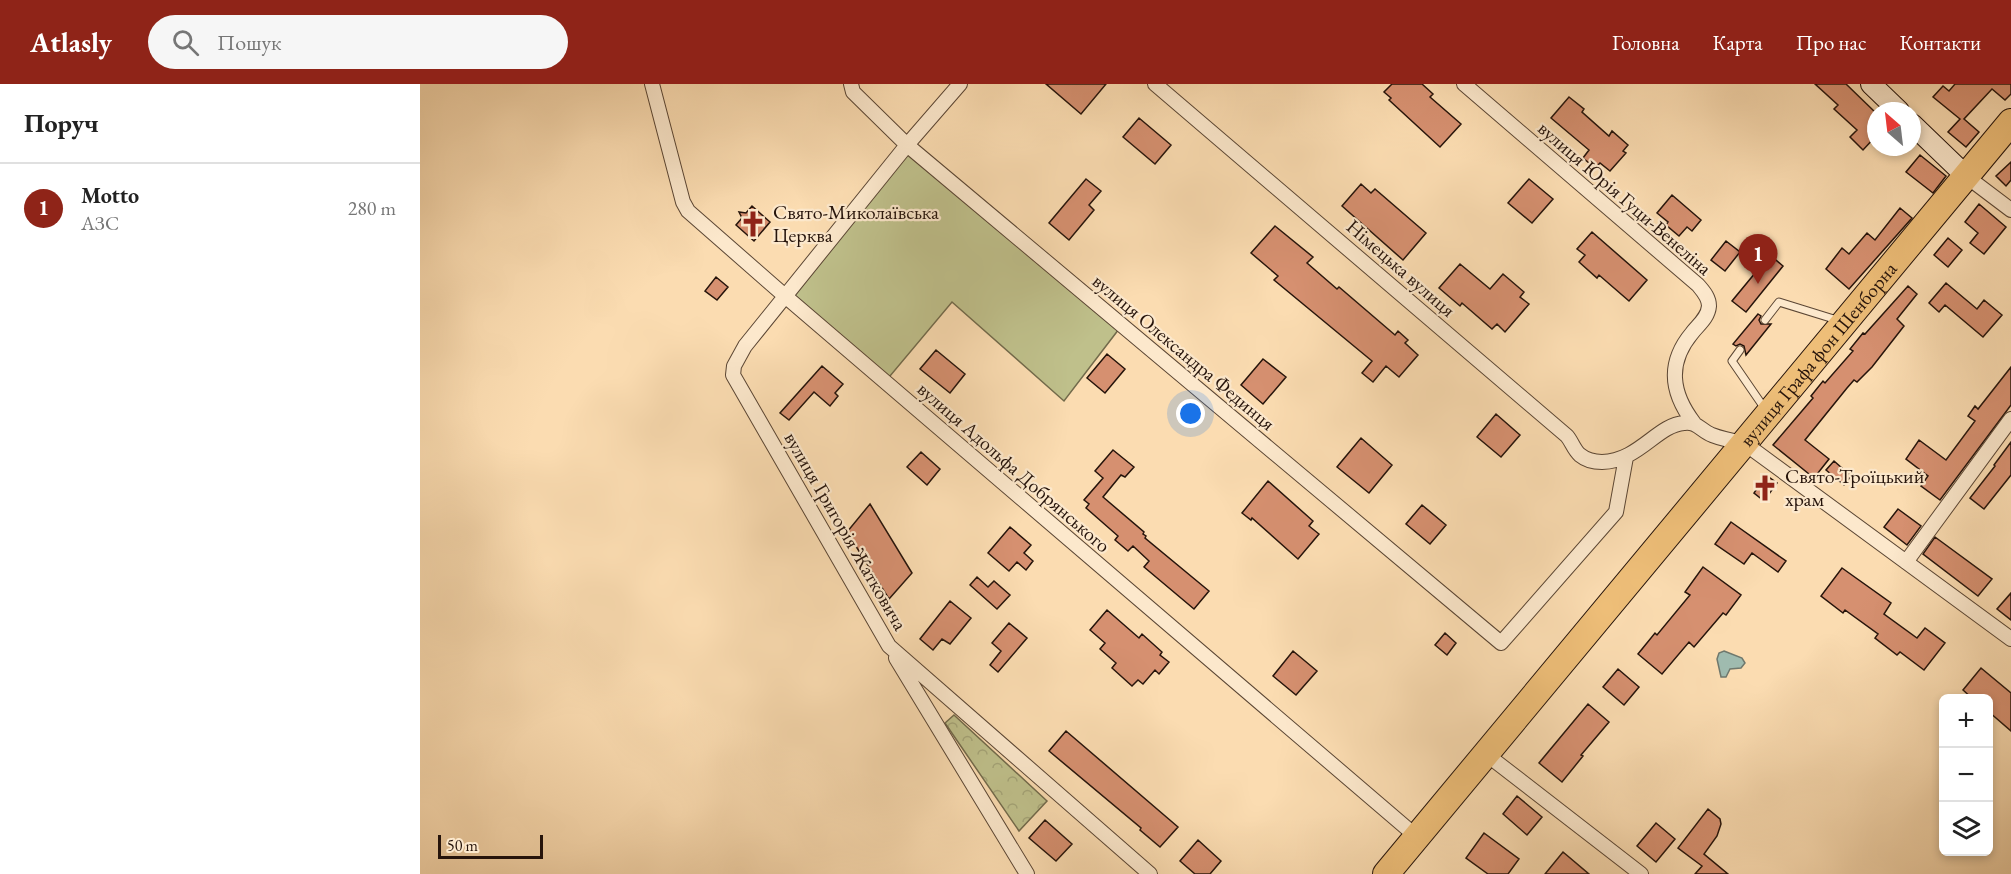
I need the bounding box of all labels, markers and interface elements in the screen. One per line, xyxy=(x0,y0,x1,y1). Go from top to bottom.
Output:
search box xyxy=(148,15,568,69)
text: Atlasly xyxy=(30,24,112,60)
icon: search xyxy=(169,26,202,59)
text: Пошук xyxy=(217,28,282,57)
text: Головна xyxy=(1612,29,1680,56)
text: Карта xyxy=(1713,29,1763,56)
text: Про нас xyxy=(1796,29,1866,56)
text: Контакти xyxy=(1899,29,1981,56)
north arrow xyxy=(1867,102,1921,156)
text: Поруч xyxy=(24,106,99,140)
street label: вулиця Юрія Гуци-Венеліна xyxy=(1532,115,1718,281)
text: Motto xyxy=(81,181,139,210)
text: 1 xyxy=(38,195,49,221)
text: 280 m xyxy=(348,195,396,221)
place label: Свято-Миколаївська Церква xyxy=(773,199,939,248)
church icon: Свято-Миколаївська Церква xyxy=(738,209,768,239)
text: АЗС xyxy=(81,210,119,236)
street label: Німецька вулиця xyxy=(1341,213,1461,323)
pin: 1 xyxy=(1738,234,1778,284)
street label: вулиця Графа фон Шенборна xyxy=(1734,256,1902,452)
street label: вулиця Олександра Фединця xyxy=(1087,268,1281,436)
street label: вулиця Адольфа Добрянського xyxy=(912,376,1116,558)
your location xyxy=(1176,399,1205,428)
street label: вулиця Григорія Жатковича xyxy=(778,427,914,635)
place label: Свято-Троїцький храм xyxy=(1785,463,1925,512)
church icon: Свято-Троїцький храм xyxy=(1750,473,1780,503)
map controls xyxy=(1939,694,1993,856)
button: + xyxy=(1939,694,1993,748)
button: − xyxy=(1939,748,1993,802)
button: layers xyxy=(1939,802,1993,856)
scale bar xyxy=(438,832,543,860)
text: 50 m xyxy=(447,835,478,856)

